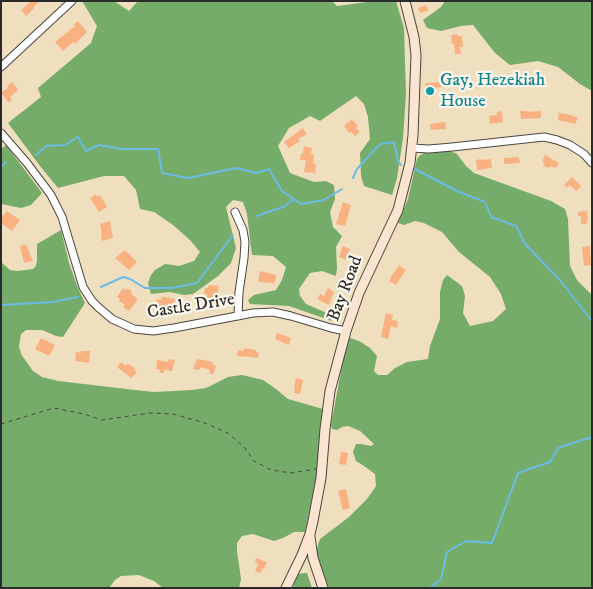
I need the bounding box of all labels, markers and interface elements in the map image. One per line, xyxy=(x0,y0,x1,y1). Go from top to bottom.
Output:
place label: Gay, Hezekiah House xyxy=(440,70,545,112)
marker: Gay, Hezekiah House xyxy=(424,85,436,97)
street label: Bay Road xyxy=(324,253,368,325)
street label: Castle Drive xyxy=(146,289,236,325)

